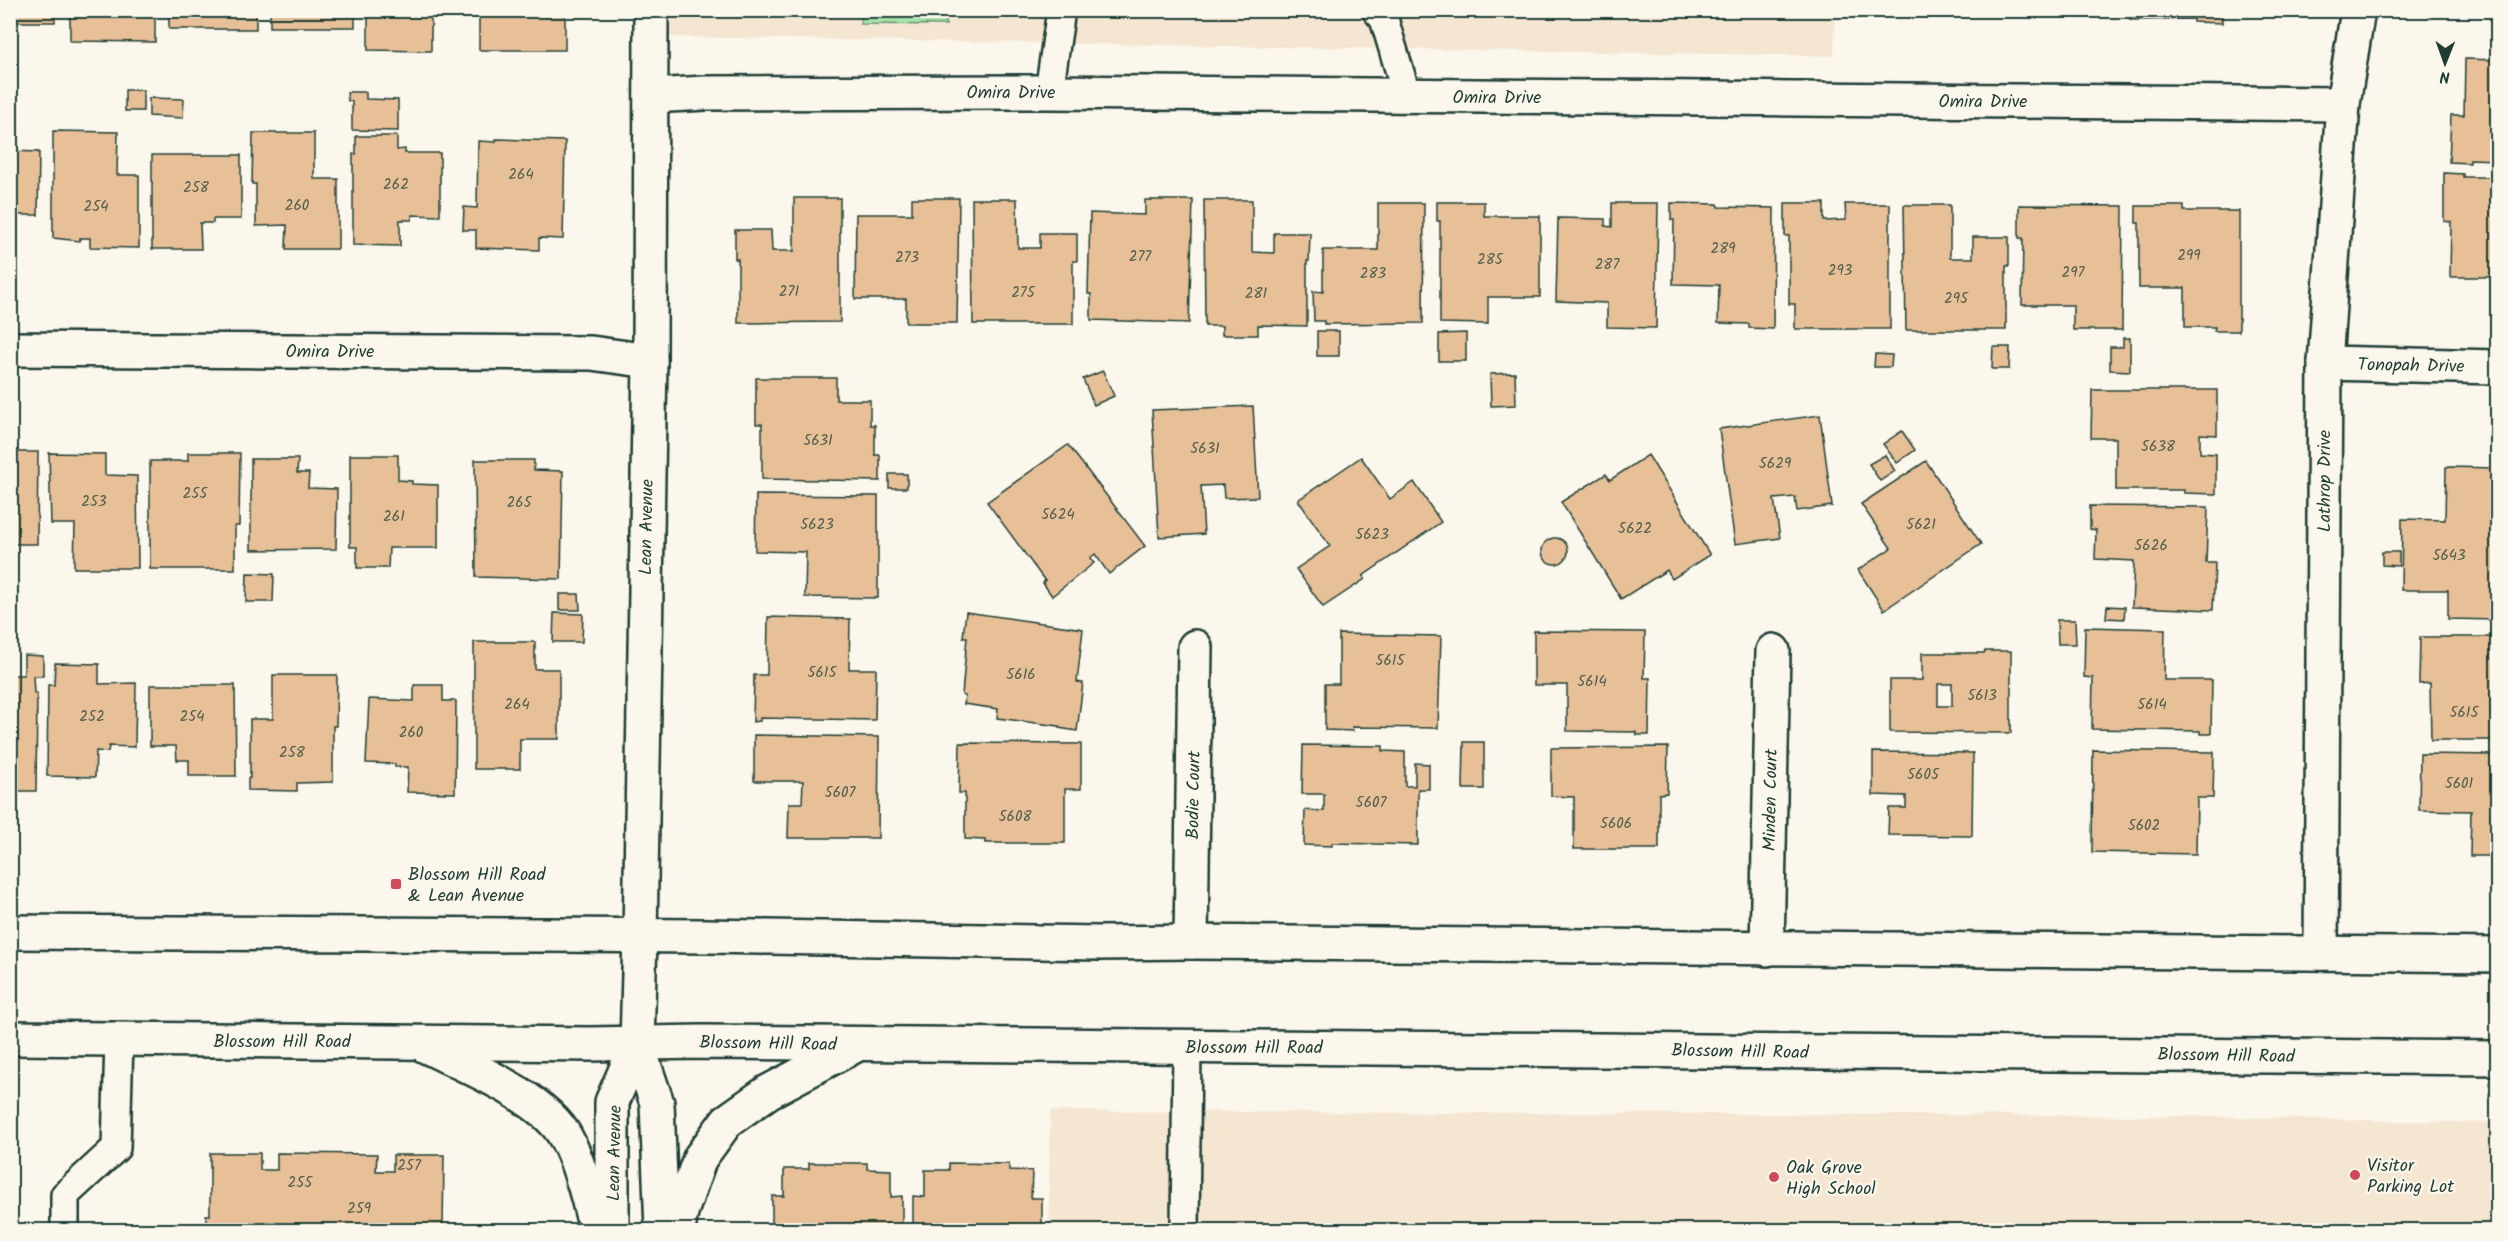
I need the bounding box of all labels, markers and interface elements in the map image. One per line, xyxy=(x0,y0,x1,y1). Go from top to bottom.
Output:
north arrow xyxy=(2415,33,2475,93)
text: N xyxy=(2439,64,2450,89)
street label: Omira Drive xyxy=(967,79,1055,108)
street label: Omira Drive xyxy=(1453,84,1541,113)
street label: Omira Drive xyxy=(1939,88,2027,117)
house number: 264 xyxy=(508,163,534,187)
house number: 262 xyxy=(383,173,409,197)
house number: 258 xyxy=(183,176,210,200)
house number: 260 xyxy=(285,194,310,218)
house number: 254 xyxy=(83,195,109,219)
house number: 289 xyxy=(1710,237,1736,261)
house number: 299 xyxy=(2177,244,2201,268)
house number: 277 xyxy=(1129,245,1152,269)
house number: 273 xyxy=(895,246,920,270)
house number: 285 xyxy=(1477,248,1504,272)
house number: 287 xyxy=(1595,253,1620,277)
house number: 293 xyxy=(1828,259,1853,283)
house number: 297 xyxy=(2062,261,2086,285)
house number: 283 xyxy=(1360,262,1387,286)
house number: 271 xyxy=(779,280,799,304)
house number: 275 xyxy=(1011,281,1036,305)
house number: 281 xyxy=(1245,282,1268,306)
house number: 295 xyxy=(1944,287,1969,311)
street label: Omira Drive xyxy=(286,338,374,367)
street label: Tonopah Drive xyxy=(2357,351,2465,382)
house number: 5631 xyxy=(803,429,833,453)
street label: Lathrop Drive xyxy=(2311,430,2340,532)
house number: 5638 xyxy=(2141,435,2176,459)
house number: 5631 xyxy=(1190,437,1220,461)
house number: 5629 xyxy=(1759,452,1792,476)
street label: Lean Avenue xyxy=(632,479,663,575)
house number: 255 xyxy=(183,482,208,506)
house number: 253 xyxy=(81,490,107,514)
house number: 265 xyxy=(506,491,532,515)
house number: 5624 xyxy=(1041,503,1075,527)
house number: 261 xyxy=(383,505,405,529)
house number: 5623 xyxy=(800,513,834,537)
house number: 5621 xyxy=(1906,513,1936,537)
house number: 5622 xyxy=(1618,517,1652,541)
house number: 5623 xyxy=(1355,523,1389,547)
house number: 5626 xyxy=(2134,534,2168,558)
house number: 5643 xyxy=(2432,544,2466,568)
house number: 5615 xyxy=(1375,649,1406,673)
house number: 5615 xyxy=(807,661,838,685)
house number: 5616 xyxy=(1006,663,1036,687)
house number: 5614 xyxy=(1577,670,1607,694)
house number: 5613 xyxy=(1967,684,1997,708)
house number: 264 xyxy=(504,693,530,717)
house number: 5614 xyxy=(2137,693,2167,717)
house number: 5615 xyxy=(2449,701,2480,725)
house number: 252 xyxy=(79,705,105,729)
house number: 254 xyxy=(179,705,205,729)
house number: 260 xyxy=(399,721,424,745)
house number: 258 xyxy=(279,741,306,765)
street label: Minden Court xyxy=(1756,748,1787,852)
street label: Bodie Court xyxy=(1179,749,1210,840)
house number: 5605 xyxy=(1907,763,1940,787)
house number: 5601 xyxy=(2445,772,2474,796)
house number: 5607 xyxy=(825,781,856,805)
house number: 5607 xyxy=(1356,791,1387,815)
house number: 5608 xyxy=(999,805,1032,829)
house number: 5606 xyxy=(1600,812,1632,836)
house number: 5602 xyxy=(2128,814,2160,838)
place label: Blossom Hill Road & Lean Avenue xyxy=(408,861,547,911)
marker: Blossom Hill Road & Lean Avenue xyxy=(389,877,403,891)
street label: Blossom Hill Road xyxy=(213,1028,352,1057)
street label: Blossom Hill Road xyxy=(699,1029,838,1060)
street label: Blossom Hill Road xyxy=(1185,1034,1324,1063)
street label: Blossom Hill Road xyxy=(1671,1037,1810,1068)
street label: Blossom Hill Road xyxy=(2157,1041,2296,1072)
street label: Lean Avenue xyxy=(600,1105,631,1201)
place label: Visitor Parking Lot xyxy=(2367,1152,2455,1202)
house number: 257 xyxy=(397,1154,422,1178)
place label: Oak Grove High School xyxy=(1786,1154,1876,1204)
marker: Visitor Parking Lot xyxy=(2348,1168,2362,1182)
marker: Oak Grove High School xyxy=(1767,1170,1781,1184)
house number: 255 xyxy=(288,1171,313,1195)
house number: 259 xyxy=(347,1197,372,1221)

